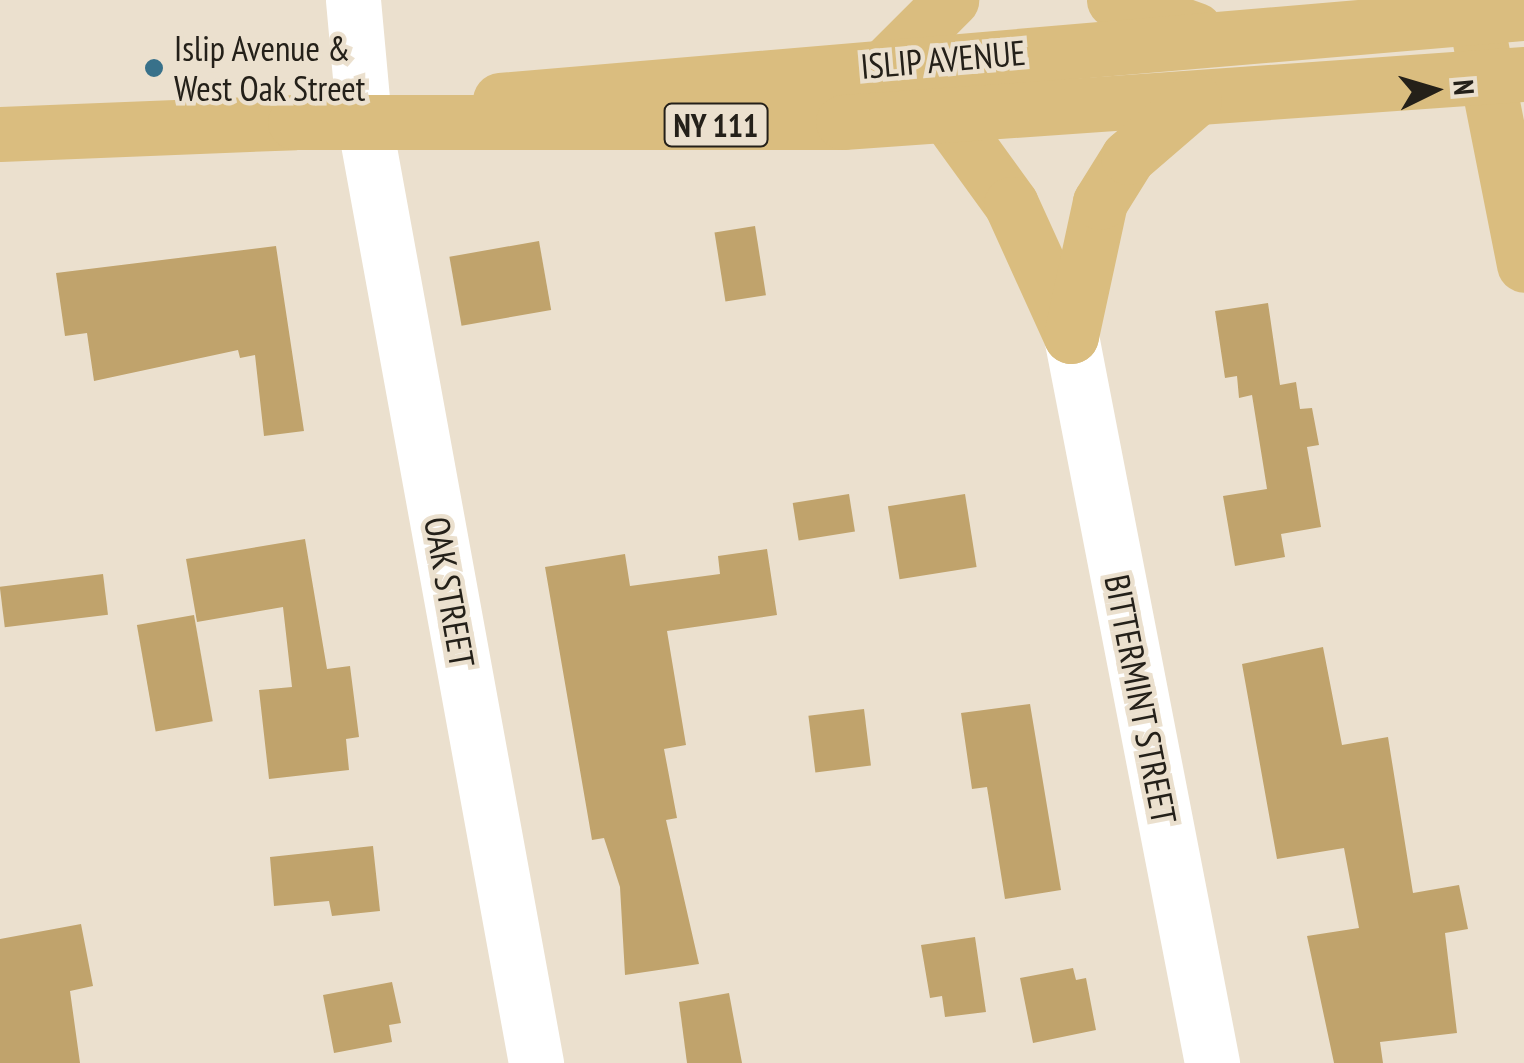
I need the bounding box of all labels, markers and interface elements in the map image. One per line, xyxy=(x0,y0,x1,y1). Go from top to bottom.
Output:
place label: Islip Avenue & West Oak Street xyxy=(174,27,366,109)
street label: ISLIP AVENUE xyxy=(858,31,1028,87)
north arrow xyxy=(1384,40,1484,140)
marker: Islip Avenue & West Oak Street xyxy=(143,57,165,79)
text: N xyxy=(1445,78,1483,96)
road number: NY 111 xyxy=(661,98,771,152)
street label: OAK STREET xyxy=(416,513,484,671)
street label: BITTERMINT STREET xyxy=(1096,570,1186,828)

